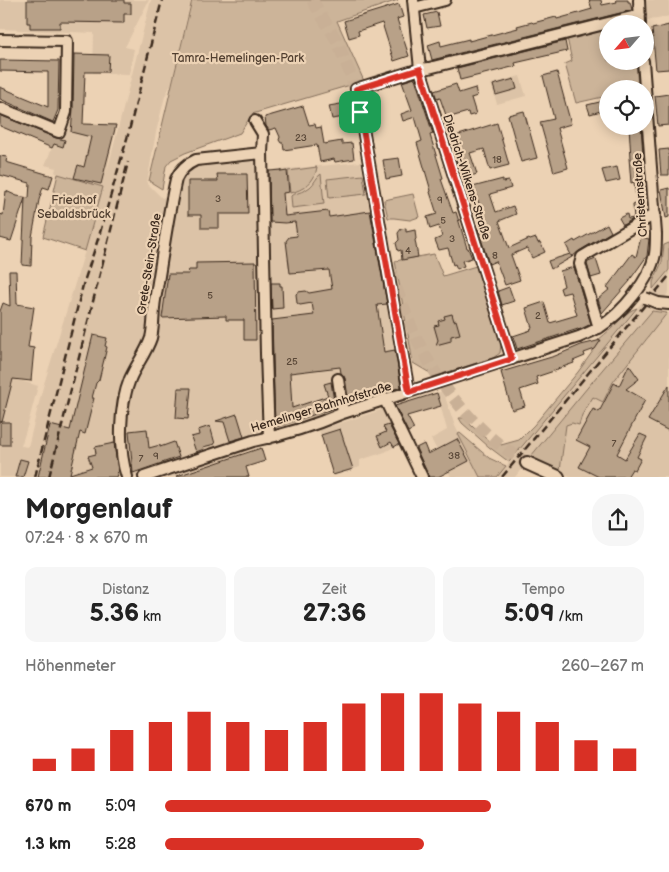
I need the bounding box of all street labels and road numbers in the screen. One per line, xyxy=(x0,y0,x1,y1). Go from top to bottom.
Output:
street label: Diedrich-Wilkens-Straße xyxy=(439,112,494,242)
street label: Christernstraße xyxy=(630,152,651,237)
street label: Grete-Stein-Straße xyxy=(134,212,165,316)
street label: Hemelinger Bahnhofstraße xyxy=(249,379,393,436)

